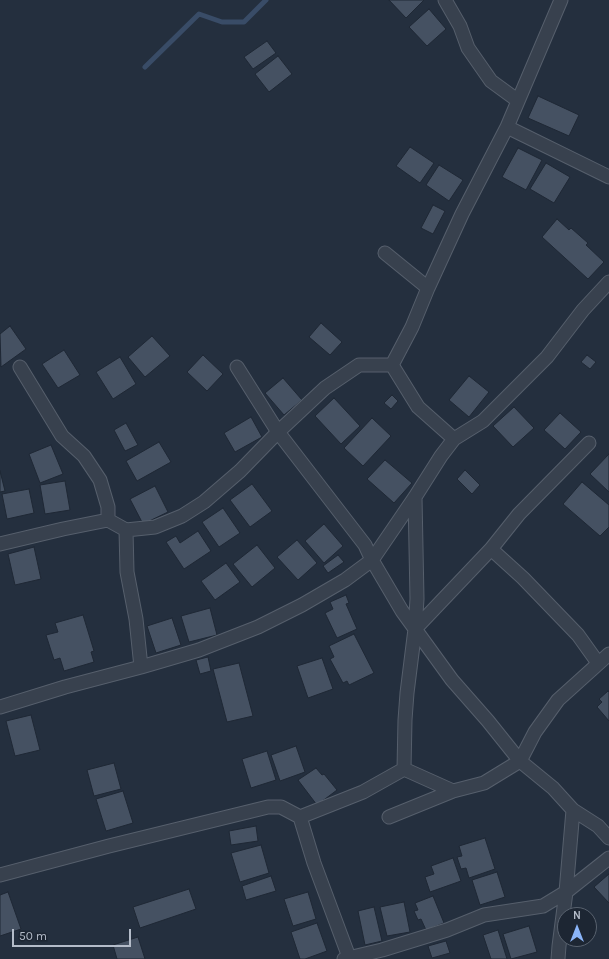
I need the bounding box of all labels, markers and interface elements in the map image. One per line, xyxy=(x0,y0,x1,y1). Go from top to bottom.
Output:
north arrow xyxy=(557,907,597,947)
text: N xyxy=(573,909,581,922)
scale bar xyxy=(14,921,133,947)
text: 50 m xyxy=(19,929,47,943)

